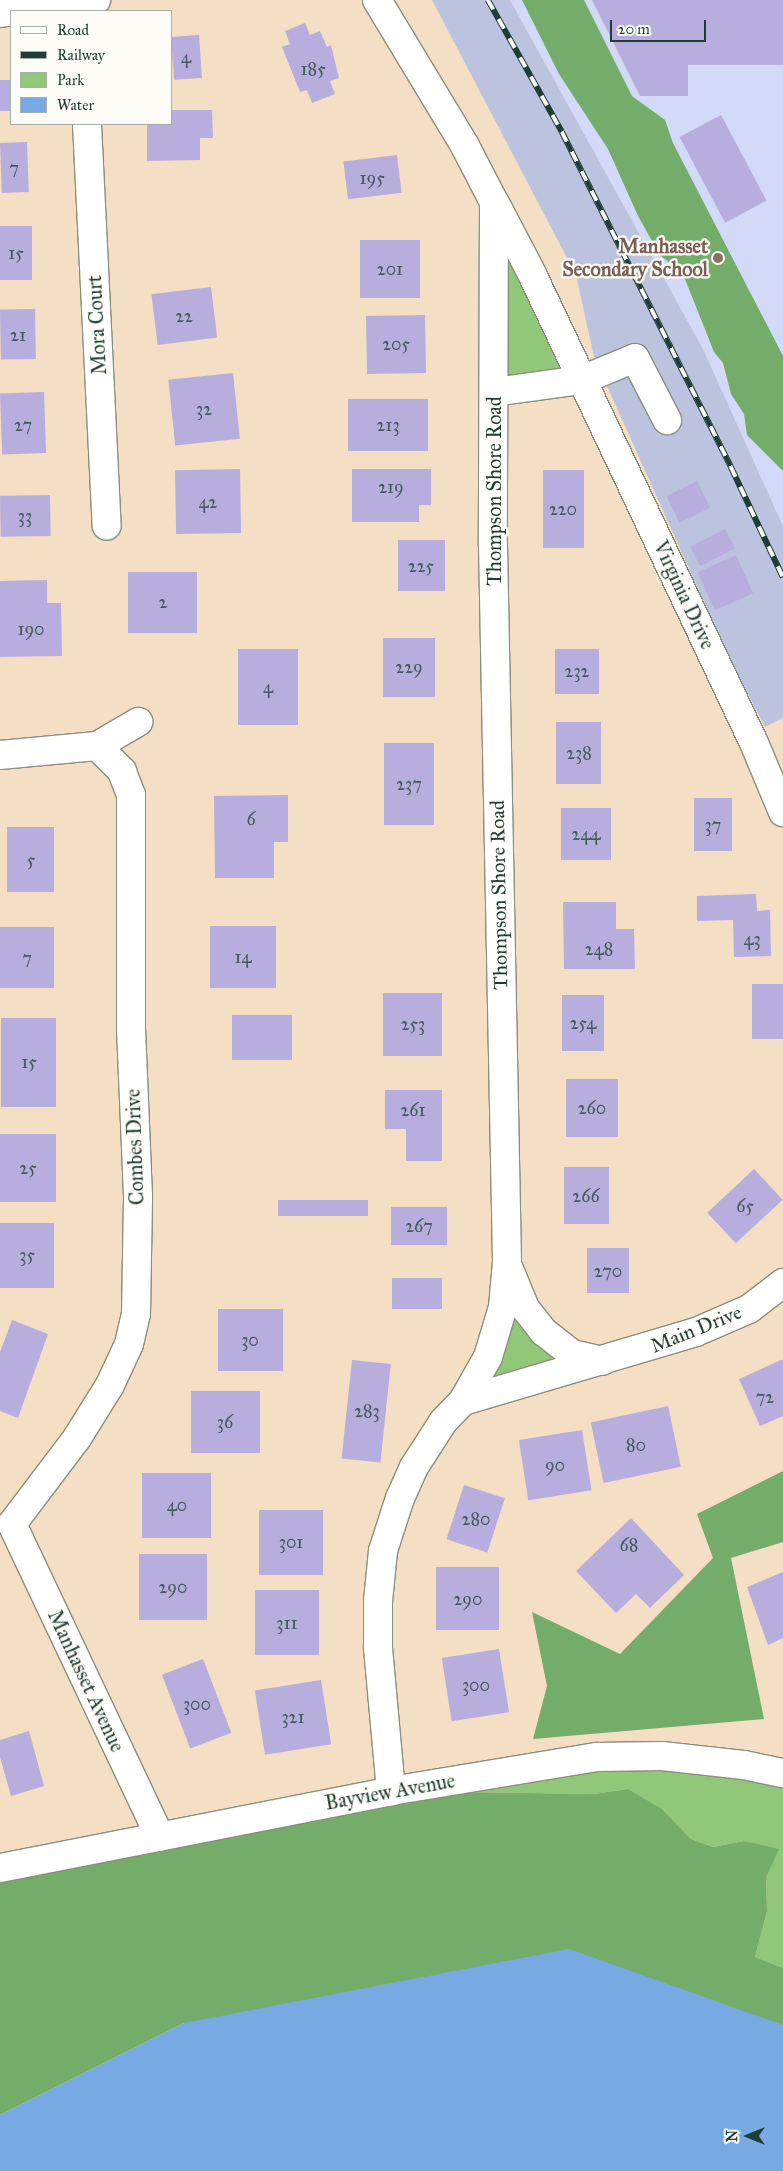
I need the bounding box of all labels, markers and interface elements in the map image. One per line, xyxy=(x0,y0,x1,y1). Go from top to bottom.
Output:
legend xyxy=(10,10,172,125)
scale bar xyxy=(613,10,709,42)
text: 20 m xyxy=(618,20,650,38)
text: Road xyxy=(57,21,89,39)
text: Railway xyxy=(57,46,105,64)
house number: 4 xyxy=(181,46,191,68)
house number: 185 xyxy=(300,58,326,80)
text: Park xyxy=(57,71,84,89)
text: Water xyxy=(57,96,94,114)
house number: 7 xyxy=(9,157,19,179)
house number: 195 xyxy=(359,167,385,189)
place label: Manhasset Secondary School xyxy=(562,235,708,282)
house number: 15 xyxy=(8,242,24,264)
marker: Manhasset Secondary School xyxy=(712,252,724,264)
house number: 201 xyxy=(377,258,403,280)
street label: Mora Court xyxy=(82,274,112,376)
house number: 22 xyxy=(175,305,193,327)
house number: 21 xyxy=(10,324,26,346)
house number: 205 xyxy=(382,333,410,355)
street label: Thompson Shore Road xyxy=(482,396,506,586)
house number: 32 xyxy=(196,398,212,420)
house number: 27 xyxy=(14,414,32,436)
house number: 213 xyxy=(376,414,400,436)
house number: 219 xyxy=(378,476,404,498)
house number: 42 xyxy=(199,491,217,513)
house number: 220 xyxy=(549,498,577,520)
house number: 33 xyxy=(18,505,32,527)
street label: Virginia Drive xyxy=(648,537,720,653)
house number: 225 xyxy=(408,555,434,577)
house number: 2 xyxy=(159,591,167,613)
house number: 190 xyxy=(17,618,45,640)
house number: 229 xyxy=(395,656,423,678)
house number: 232 xyxy=(565,660,589,682)
house number: 4 xyxy=(263,676,273,698)
house number: 238 xyxy=(566,742,592,764)
house number: 237 xyxy=(396,773,422,795)
street label: Thompson Shore Road xyxy=(485,800,513,990)
house number: 6 xyxy=(246,808,256,830)
house number: 37 xyxy=(705,814,721,836)
house number: 244 xyxy=(572,823,600,845)
house number: 5 xyxy=(27,849,35,871)
house number: 43 xyxy=(743,928,761,950)
house number: 248 xyxy=(585,938,613,960)
house number: 14 xyxy=(234,946,252,968)
house number: 7 xyxy=(22,947,32,969)
house number: 254 xyxy=(570,1012,596,1034)
house number: 253 xyxy=(401,1013,425,1035)
house number: 15 xyxy=(21,1051,37,1073)
street label: Combes Drive xyxy=(121,1088,149,1206)
house number: 260 xyxy=(578,1097,606,1119)
house number: 261 xyxy=(400,1099,426,1121)
house number: 25 xyxy=(19,1157,37,1179)
house number: 266 xyxy=(572,1185,600,1207)
house number: 65 xyxy=(736,1195,754,1217)
house number: 267 xyxy=(405,1215,433,1237)
house number: 35 xyxy=(19,1244,35,1266)
house number: 270 xyxy=(594,1260,622,1282)
street label: Main Drive xyxy=(647,1300,745,1358)
house number: 30 xyxy=(241,1329,259,1351)
house number: 72 xyxy=(756,1386,774,1408)
house number: 283 xyxy=(354,1400,380,1422)
house number: 36 xyxy=(217,1411,233,1433)
house number: 80 xyxy=(626,1434,646,1456)
house number: 90 xyxy=(545,1454,565,1476)
house number: 40 xyxy=(167,1494,187,1516)
house number: 280 xyxy=(462,1508,490,1530)
house number: 301 xyxy=(279,1531,303,1553)
house number: 68 xyxy=(620,1534,638,1556)
house number: 290 xyxy=(158,1576,188,1598)
house number: 290 xyxy=(453,1588,483,1610)
street label: Manhasset Avenue xyxy=(43,1606,129,1756)
house number: 311 xyxy=(276,1612,298,1634)
house number: 300 xyxy=(462,1674,490,1696)
house number: 300 xyxy=(183,1693,211,1715)
house number: 321 xyxy=(281,1706,305,1728)
street label: Bayview Avenue xyxy=(323,1769,457,1815)
north arrow xyxy=(723,2111,773,2161)
text: N xyxy=(724,2130,741,2142)

